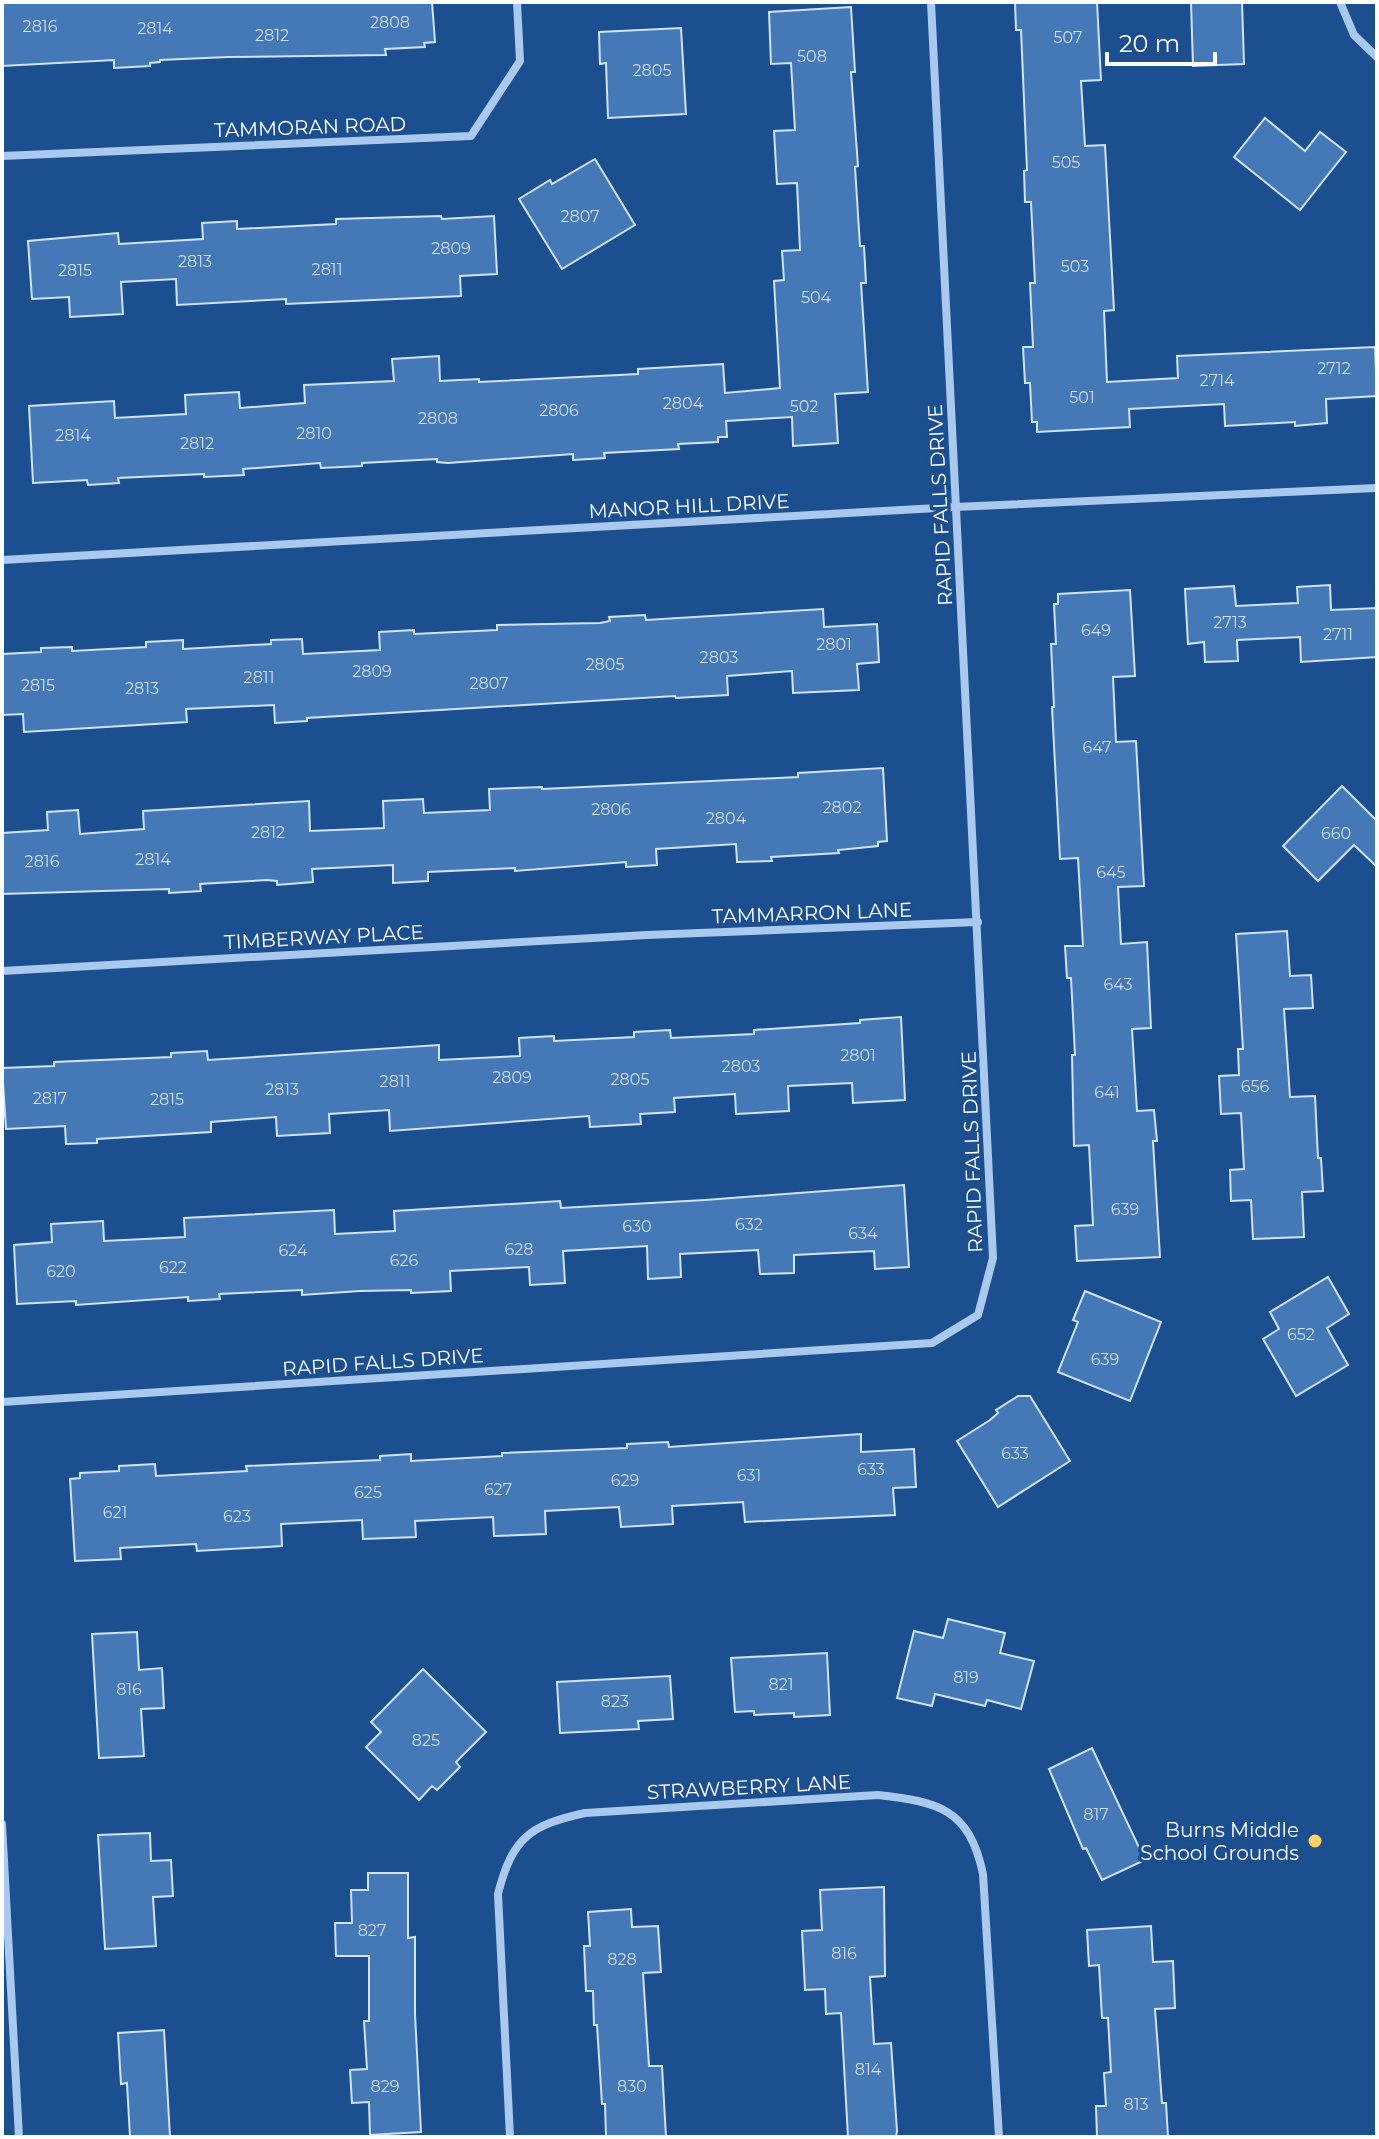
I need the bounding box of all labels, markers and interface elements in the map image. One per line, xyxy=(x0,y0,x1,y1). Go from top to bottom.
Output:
house number: 2808 xyxy=(370,13,410,32)
scale bar xyxy=(1107,16,1215,66)
house number: 2816 xyxy=(23,17,58,36)
house number: 2814 xyxy=(137,19,173,38)
house number: 2812 xyxy=(255,26,289,45)
house number: 507 xyxy=(1054,28,1082,47)
text: 20 m xyxy=(1119,29,1180,58)
house number: 508 xyxy=(797,47,827,66)
house number: 2805 xyxy=(633,61,671,80)
street label: TAMMORAN ROAD xyxy=(213,112,407,142)
house number: 505 xyxy=(1052,153,1080,172)
house number: 2807 xyxy=(560,207,600,226)
house number: 2809 xyxy=(431,239,471,258)
house number: 2813 xyxy=(178,252,212,271)
house number: 503 xyxy=(1061,257,1089,276)
house number: 2811 xyxy=(312,260,342,279)
house number: 2815 xyxy=(58,261,92,280)
house number: 504 xyxy=(801,288,832,307)
house number: 2712 xyxy=(1317,359,1351,378)
house number: 2714 xyxy=(1200,371,1235,390)
house number: 501 xyxy=(1069,388,1095,407)
house number: 2804 xyxy=(663,394,704,413)
house number: 502 xyxy=(790,397,818,416)
house number: 2806 xyxy=(539,401,579,420)
street label: RAPID FALLS DRIVE xyxy=(923,404,957,606)
house number: 2808 xyxy=(418,409,458,428)
house number: 2810 xyxy=(296,424,332,443)
house number: 2814 xyxy=(55,426,91,445)
house number: 2812 xyxy=(180,434,214,453)
street label: MANOR HILL DRIVE xyxy=(588,489,790,523)
house number: 2713 xyxy=(1213,613,1247,632)
house number: 649 xyxy=(1081,621,1111,640)
house number: 2711 xyxy=(1323,625,1353,644)
house number: 2801 xyxy=(816,635,852,654)
house number: 2803 xyxy=(700,648,738,667)
house number: 2805 xyxy=(586,655,624,674)
house number: 2809 xyxy=(352,662,392,681)
house number: 2811 xyxy=(244,668,274,687)
house number: 2807 xyxy=(469,674,509,693)
house number: 2815 xyxy=(21,676,55,695)
house number: 2813 xyxy=(125,679,159,698)
house number: 647 xyxy=(1083,738,1111,757)
house number: 2802 xyxy=(823,798,861,817)
house number: 2806 xyxy=(591,800,631,819)
house number: 2804 xyxy=(706,809,747,828)
house number: 2812 xyxy=(251,823,285,842)
house number: 660 xyxy=(1321,824,1351,843)
house number: 2814 xyxy=(135,850,171,869)
house number: 2816 xyxy=(25,852,60,871)
house number: 645 xyxy=(1096,863,1126,882)
street label: TAMMARRON LANE xyxy=(711,898,913,928)
street label: TIMBERWAY PLACE xyxy=(223,920,425,954)
house number: 643 xyxy=(1103,975,1133,994)
house number: 2801 xyxy=(840,1046,876,1065)
street label: RAPID FALLS DRIVE xyxy=(956,1051,988,1253)
house number: 2803 xyxy=(722,1057,760,1076)
house number: 2809 xyxy=(492,1068,532,1087)
house number: 2805 xyxy=(611,1070,649,1089)
house number: 2811 xyxy=(380,1072,410,1091)
house number: 656 xyxy=(1241,1077,1270,1096)
house number: 2813 xyxy=(265,1080,299,1099)
house number: 641 xyxy=(1094,1083,1120,1102)
house number: 2817 xyxy=(33,1089,67,1108)
house number: 2815 xyxy=(150,1090,184,1109)
house number: 639 xyxy=(1111,1200,1139,1219)
house number: 632 xyxy=(735,1215,763,1234)
house number: 630 xyxy=(622,1217,652,1236)
house number: 634 xyxy=(848,1224,878,1243)
house number: 628 xyxy=(504,1240,534,1259)
house number: 624 xyxy=(278,1241,308,1260)
house number: 626 xyxy=(390,1251,419,1270)
house number: 622 xyxy=(159,1258,187,1277)
house number: 620 xyxy=(46,1262,76,1281)
house number: 652 xyxy=(1287,1325,1315,1344)
street label: RAPID FALLS DRIVE xyxy=(282,1343,484,1381)
house number: 639 xyxy=(1091,1350,1119,1369)
house number: 633 xyxy=(1001,1444,1029,1463)
house number: 633 xyxy=(857,1460,885,1479)
house number: 631 xyxy=(737,1466,761,1485)
house number: 629 xyxy=(611,1471,639,1490)
house number: 627 xyxy=(484,1480,512,1499)
house number: 625 xyxy=(354,1483,382,1502)
house number: 621 xyxy=(103,1503,127,1522)
house number: 623 xyxy=(223,1507,251,1526)
house number: 819 xyxy=(953,1668,979,1687)
house number: 821 xyxy=(768,1675,794,1694)
house number: 816 xyxy=(116,1680,142,1699)
house number: 823 xyxy=(601,1692,629,1711)
house number: 825 xyxy=(412,1731,440,1750)
street label: STRAWBERRY LANE xyxy=(646,1770,852,1804)
house number: 817 xyxy=(1083,1805,1109,1824)
place label: Burns Middle School Grounds xyxy=(1140,1818,1299,1865)
marker: Burns Middle School Grounds xyxy=(1306,1832,1324,1850)
house number: 827 xyxy=(358,1921,386,1940)
house number: 816 xyxy=(831,1944,857,1963)
house number: 828 xyxy=(607,1950,637,1969)
house number: 814 xyxy=(855,2060,882,2079)
house number: 829 xyxy=(370,2077,400,2096)
house number: 830 xyxy=(617,2077,647,2096)
house number: 813 xyxy=(1123,2095,1149,2114)

